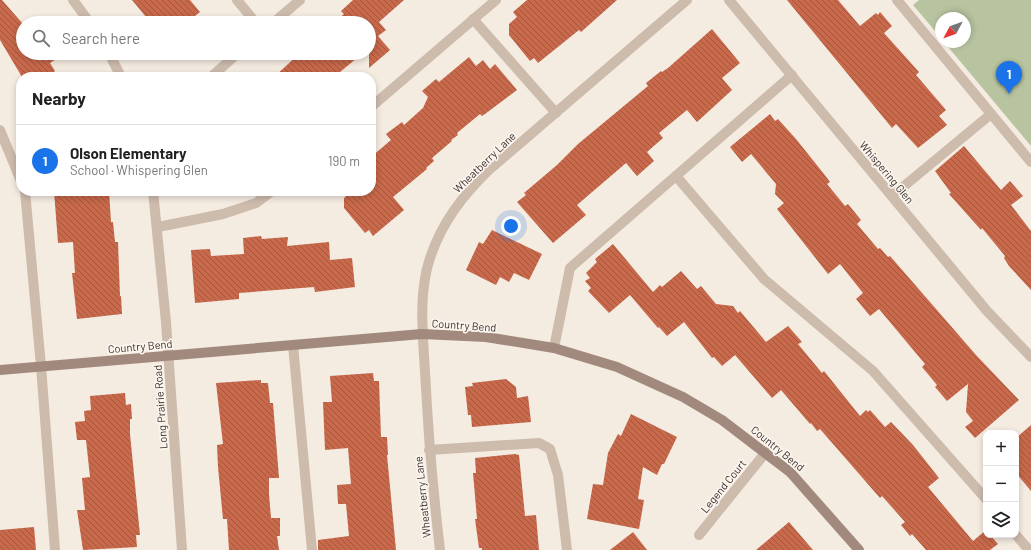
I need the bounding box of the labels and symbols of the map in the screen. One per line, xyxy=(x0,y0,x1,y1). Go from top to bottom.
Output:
north arrow xyxy=(935,12,971,48)
pin: 1 xyxy=(996,61,1022,94)
street label: Wheatberry Lane xyxy=(450,129,518,195)
street label: Whispering Glen xyxy=(857,138,917,206)
your location xyxy=(501,216,521,236)
street label: Country Bend xyxy=(431,316,497,334)
street label: Country Bend xyxy=(107,337,173,355)
street label: Long Prairie Road xyxy=(151,364,169,450)
street label: Country Bend xyxy=(749,423,807,473)
street label: Wheatberry Lane xyxy=(411,455,433,538)
street label: Legend Court xyxy=(698,457,748,515)

